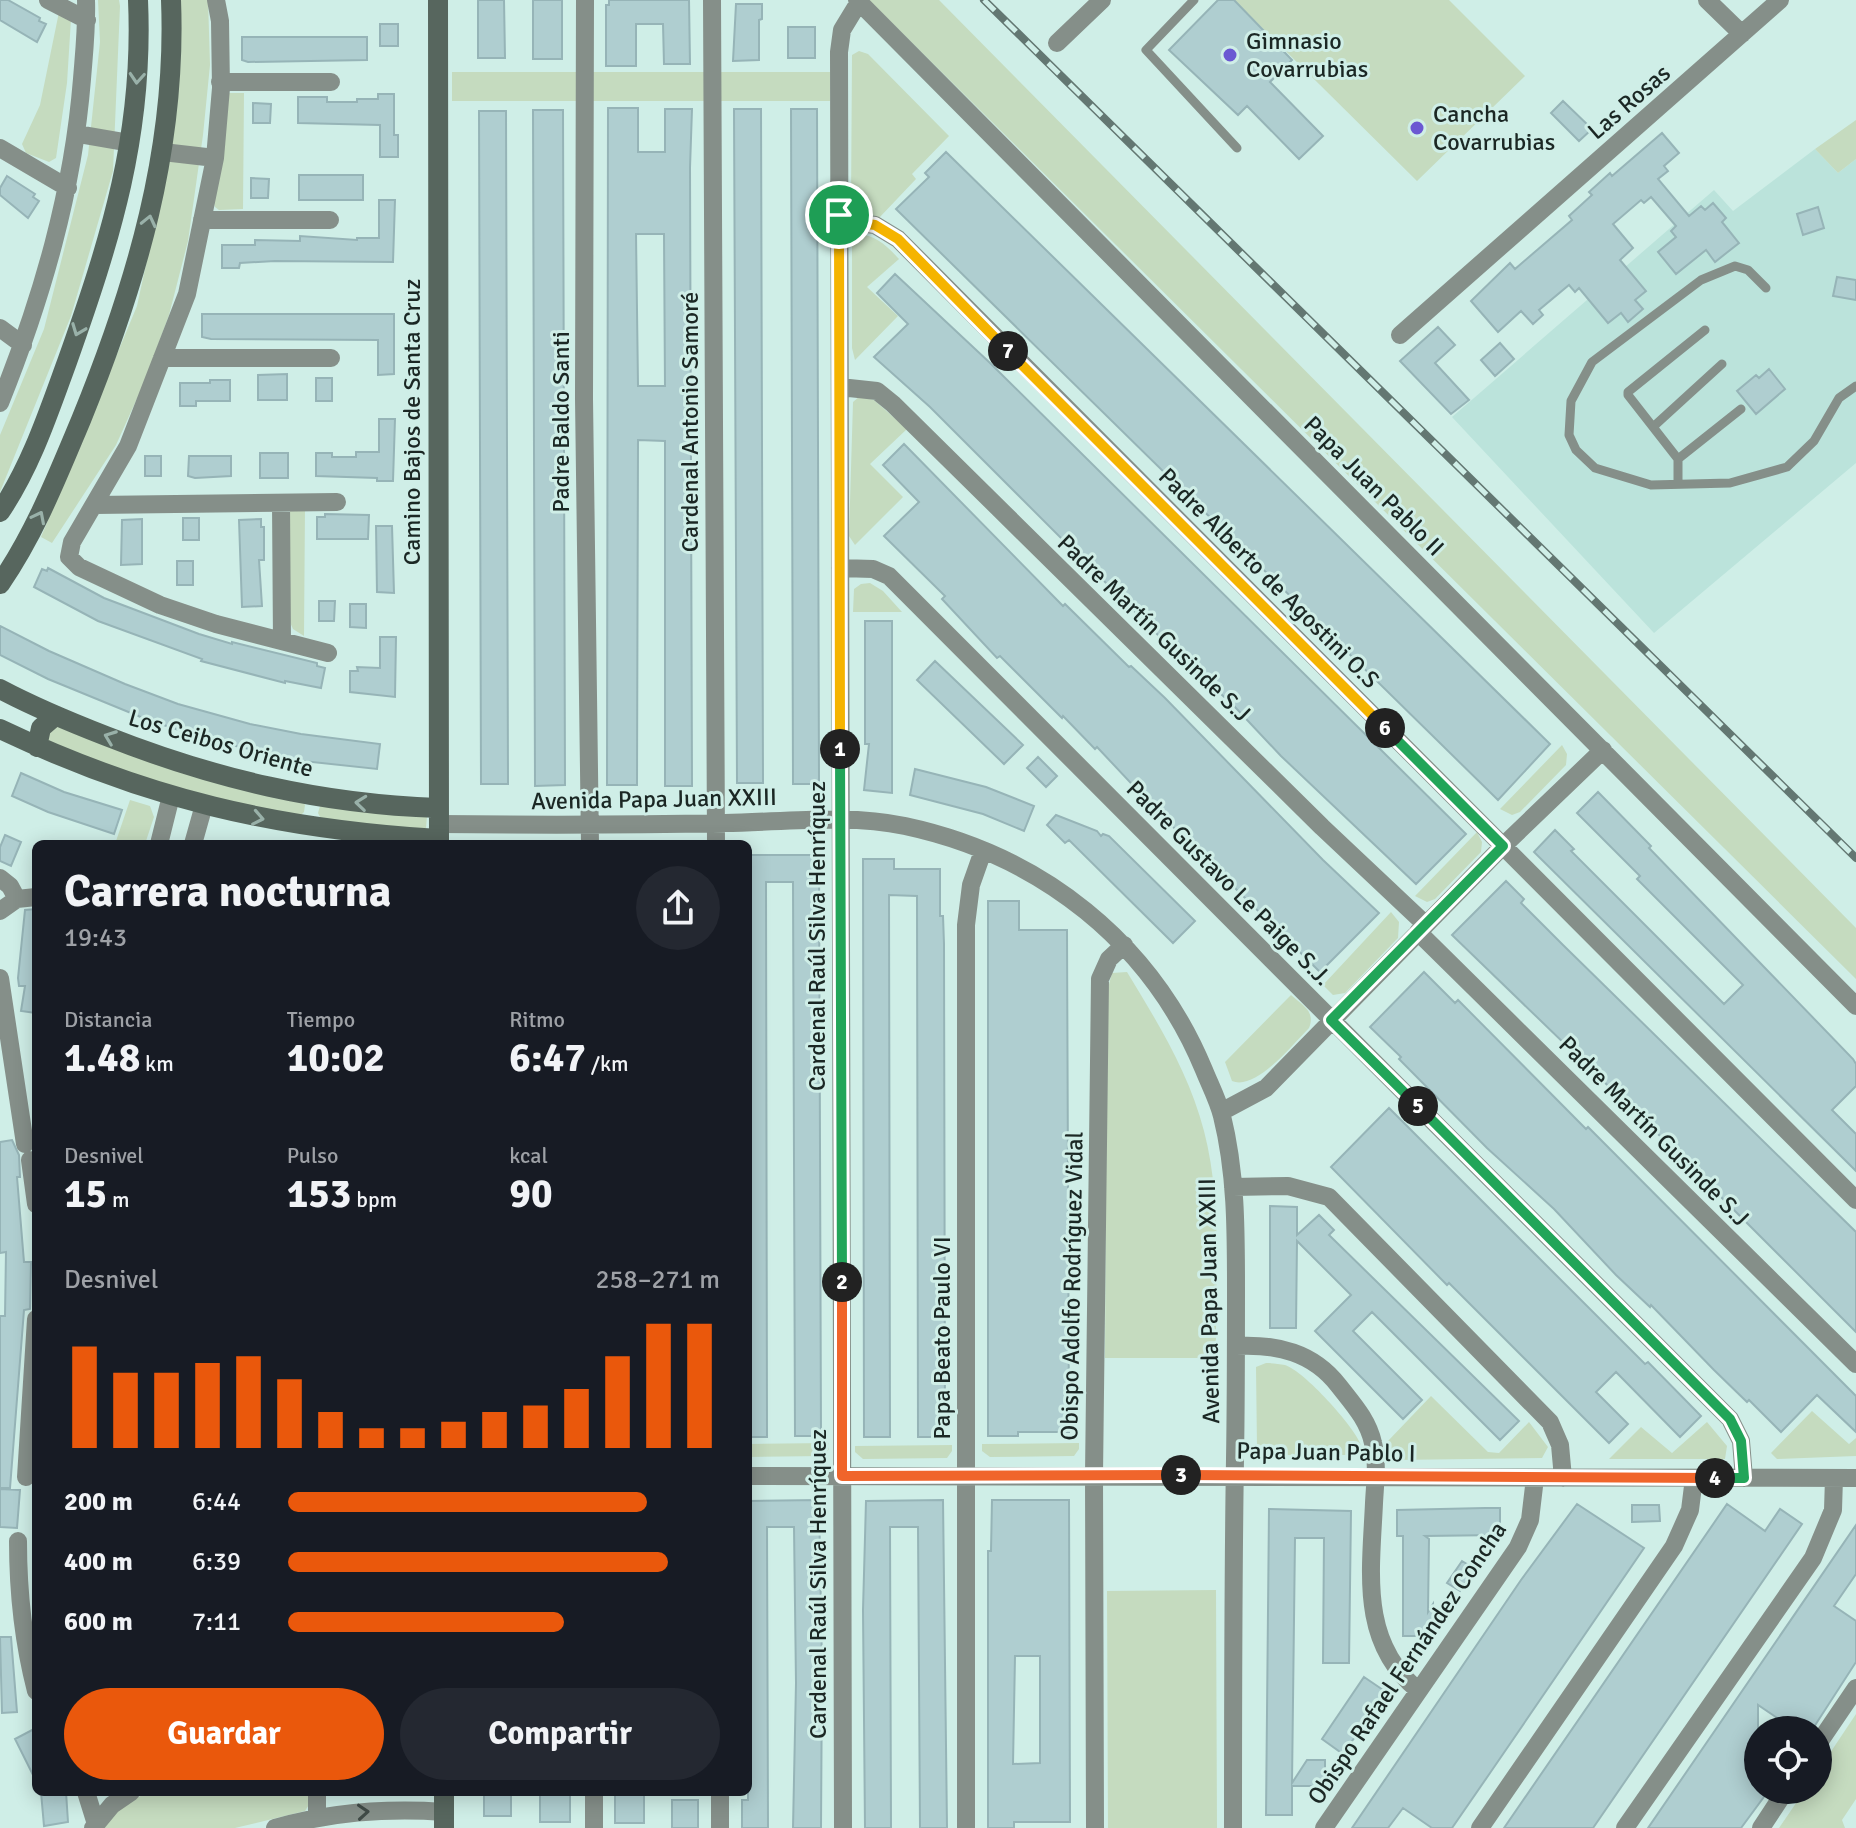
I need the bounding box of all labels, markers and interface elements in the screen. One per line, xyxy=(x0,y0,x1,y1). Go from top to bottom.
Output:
place label: Gimnasio Covarrubias xyxy=(1246,26,1368,84)
marker: Gimnasio Covarrubias xyxy=(1221,46,1239,64)
street label: Las Rosas xyxy=(1581,58,1677,146)
one-way arrow xyxy=(129,72,146,85)
place label: Cancha Covarrubias xyxy=(1433,99,1555,157)
marker: Cancha Covarrubias xyxy=(1408,119,1426,137)
pin xyxy=(805,181,873,249)
icon: arrive xyxy=(817,193,861,237)
one-way arrow xyxy=(140,215,157,228)
street label: Camino Bajos de Santa Cruz xyxy=(397,279,427,565)
street label: Cardenal Antonio Samoré xyxy=(675,292,705,552)
one-way arrow xyxy=(72,322,88,336)
street label: Padre Baldo Santi xyxy=(546,331,576,513)
pin: 7 xyxy=(988,331,1028,371)
text: 7 xyxy=(1002,337,1014,364)
street label: Papa Juan Pablo II xyxy=(1297,409,1451,563)
street label: Padre Alberto de Agostini O.S xyxy=(1152,461,1386,695)
one-way arrow xyxy=(30,510,45,525)
street label: Padre Martín Gusinde S.J xyxy=(1051,528,1257,728)
street label: Los Ceibos Oriente xyxy=(125,702,317,784)
pin: 6 xyxy=(1365,708,1405,748)
text: 6 xyxy=(1379,714,1391,741)
pin: 1 xyxy=(820,729,860,769)
one-way arrow xyxy=(104,730,118,747)
text: 1 xyxy=(834,735,846,762)
street label: Padre Gustavo Le Paige S.J. xyxy=(1120,774,1338,992)
street label: Cardenal Raúl Silva Henríquez xyxy=(802,781,832,1091)
street label: Avenida Papa Juan XXIII xyxy=(531,782,777,816)
one-way arrow xyxy=(354,795,367,812)
one-way arrow xyxy=(252,809,265,826)
text: Carrera nocturna xyxy=(64,865,391,919)
button: share xyxy=(636,866,720,950)
text: 19:43 xyxy=(64,922,127,954)
text: Distancia xyxy=(64,1006,152,1033)
text: Tiempo xyxy=(287,1006,355,1033)
text: Ritmo xyxy=(509,1006,565,1033)
street label: Padre Martín Gusinde S.J xyxy=(1553,1030,1755,1232)
text: 1.48 xyxy=(64,1033,140,1083)
text: 10:02 xyxy=(287,1033,385,1083)
text: 6:47 xyxy=(509,1033,586,1083)
text: km xyxy=(140,1050,174,1077)
text: /km xyxy=(586,1050,629,1077)
pin: 5 xyxy=(1398,1086,1438,1126)
text: 5 xyxy=(1412,1092,1424,1119)
street label: Obispo Adolfo Rodríguez Vidal xyxy=(1054,1131,1090,1441)
text: Desnivel xyxy=(64,1142,144,1169)
text: Pulso xyxy=(287,1142,338,1169)
text: kcal xyxy=(509,1142,548,1169)
text: 15 xyxy=(64,1169,107,1219)
text: 153 xyxy=(287,1169,351,1219)
text: 90 xyxy=(509,1169,553,1219)
street label: Avenida Papa Juan XXIII xyxy=(1192,1178,1226,1424)
text: m xyxy=(107,1186,130,1213)
text: bpm xyxy=(351,1186,397,1213)
street label: Papa Beato Paulo VI xyxy=(927,1236,957,1440)
pin: 2 xyxy=(822,1262,862,1302)
text: Desnivel xyxy=(64,1264,158,1296)
text: 258–271 m xyxy=(596,1264,720,1296)
text: 2 xyxy=(836,1268,848,1295)
street label: Cardenal Raúl Silva Henríquez xyxy=(803,1429,833,1739)
street label: Papa Juan Pablo I xyxy=(1236,1435,1416,1469)
pin: 3 xyxy=(1161,1455,1201,1495)
pin: 4 xyxy=(1695,1458,1735,1498)
text: 3 xyxy=(1175,1461,1187,1488)
text: 4 xyxy=(1709,1464,1721,1491)
text: 200 m xyxy=(64,1486,133,1518)
text: 6:44 xyxy=(192,1486,241,1518)
street label: Obispo Rafael Fernández Concha xyxy=(1301,1516,1513,1810)
text: 400 m xyxy=(64,1546,133,1578)
text: 6:39 xyxy=(192,1546,241,1578)
text: 600 m xyxy=(64,1606,133,1638)
text: 7:11 xyxy=(192,1606,241,1638)
button: Guardar xyxy=(64,1688,384,1780)
button: Compartir xyxy=(400,1688,720,1780)
map controls xyxy=(1744,1716,1832,1804)
button: locate xyxy=(1744,1716,1832,1804)
one-way arrow xyxy=(357,1804,370,1821)

